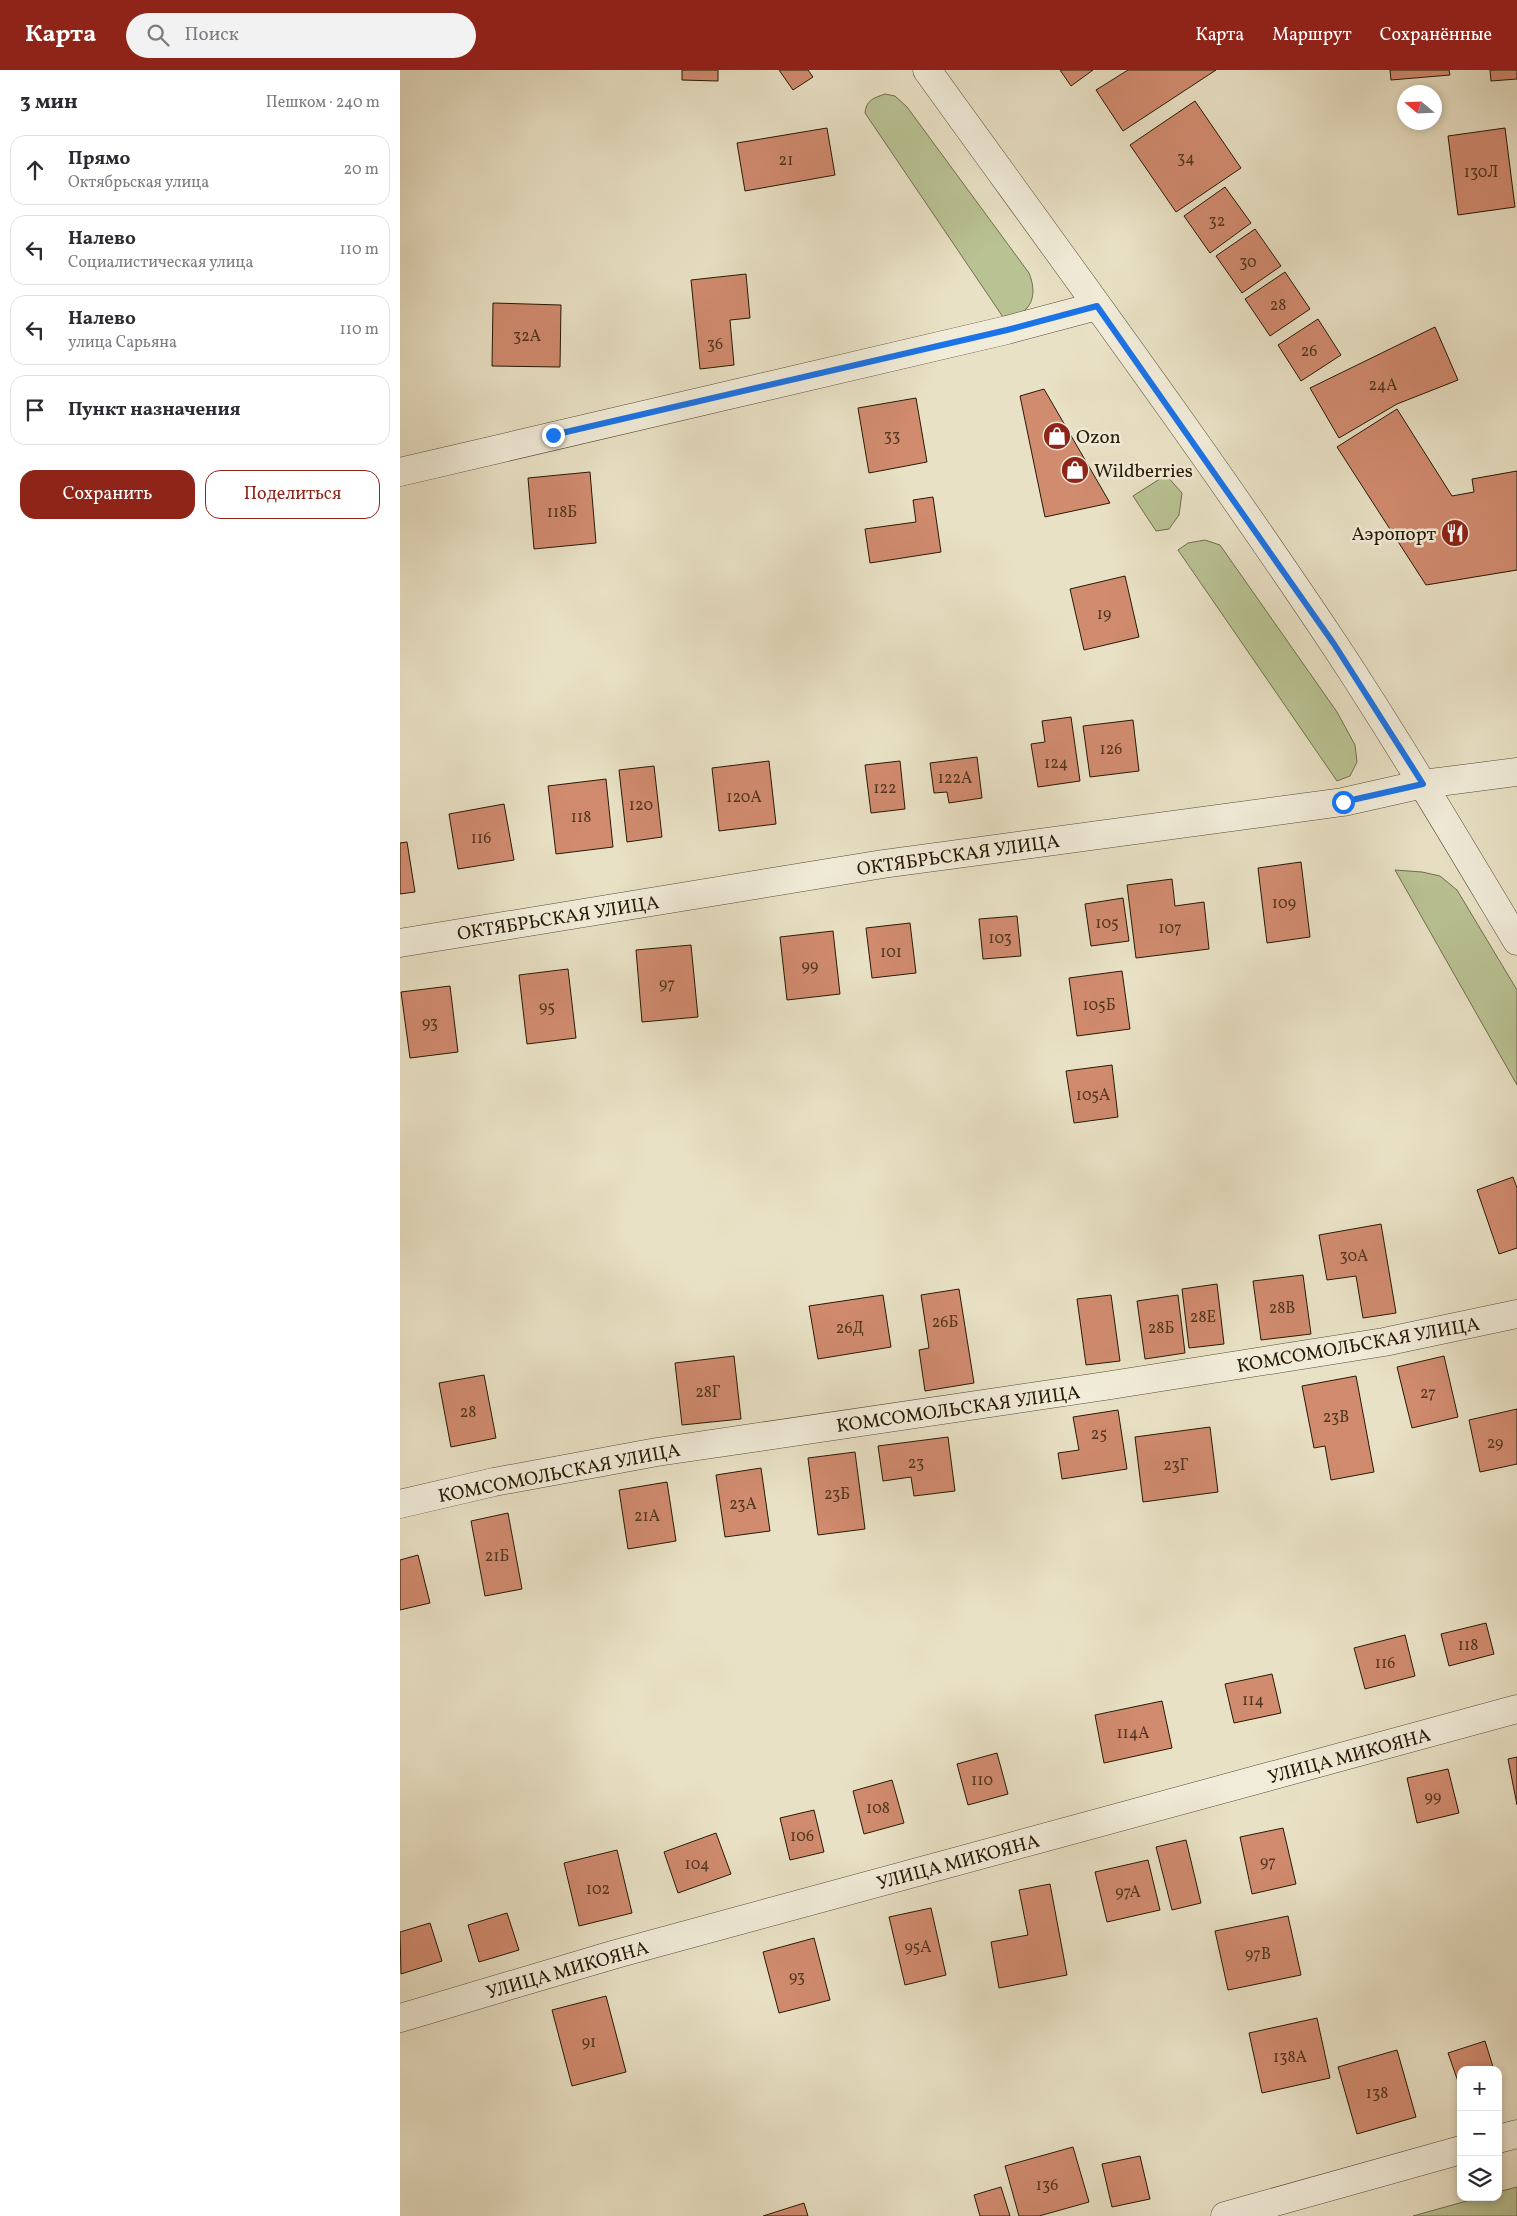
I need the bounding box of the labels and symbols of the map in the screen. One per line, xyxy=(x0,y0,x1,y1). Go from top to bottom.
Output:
north arrow xyxy=(1397,85,1442,130)
house number: 34 xyxy=(1177,148,1195,170)
house number: 21 xyxy=(779,150,793,172)
house number: 130Л xyxy=(1464,162,1498,184)
house number: 32 xyxy=(1209,211,1225,233)
house number: 30 xyxy=(1239,252,1257,274)
house number: 28 xyxy=(1270,295,1286,317)
house number: 32А xyxy=(513,326,541,348)
house number: 36 xyxy=(707,334,723,356)
house number: 26 xyxy=(1301,341,1317,363)
house number: 24А xyxy=(1369,375,1397,397)
shop icon: Ozon xyxy=(1042,421,1072,451)
route end xyxy=(542,424,565,447)
place label: Ozon xyxy=(1076,425,1121,451)
house number: 33 xyxy=(884,426,900,448)
shop icon: Wildberries xyxy=(1060,455,1090,485)
place label: Wildberries xyxy=(1094,459,1193,485)
house number: 118Б xyxy=(547,502,577,524)
restaurant icon: Аэропорт xyxy=(1440,518,1470,548)
place label: Аэропорт xyxy=(1351,522,1436,548)
house number: 19 xyxy=(1097,604,1111,626)
house number: 126 xyxy=(1100,739,1122,761)
house number: 124 xyxy=(1044,753,1068,775)
house number: 122А xyxy=(938,768,972,790)
house number: 122 xyxy=(873,778,897,800)
house number: 120А xyxy=(726,787,762,809)
route start xyxy=(1332,791,1355,814)
house number: 120 xyxy=(629,795,653,817)
house number: 118 xyxy=(571,807,591,829)
house number: 116 xyxy=(471,828,491,850)
street label: ОКТЯБРЬСКАЯ УЛИЦА xyxy=(855,829,1061,883)
street label: ОКТЯБРЬСКАЯ УЛИЦА xyxy=(455,890,661,948)
house number: 109 xyxy=(1272,893,1296,915)
house number: 105 xyxy=(1095,913,1119,935)
house number: 107 xyxy=(1158,918,1182,940)
house number: 103 xyxy=(988,928,1012,950)
house number: 101 xyxy=(880,942,902,964)
house number: 99 xyxy=(802,956,818,978)
house number: 97 xyxy=(659,974,675,996)
house number: 105Б xyxy=(1082,995,1116,1017)
house number: 95 xyxy=(539,997,555,1019)
house number: 93 xyxy=(422,1013,438,1035)
house number: 105А xyxy=(1076,1085,1110,1107)
house number: 30А xyxy=(1340,1246,1368,1268)
house number: 28В xyxy=(1269,1298,1295,1320)
house number: 28Е xyxy=(1190,1307,1216,1329)
house number: 26Б xyxy=(932,1312,958,1334)
street label: КОМСОМОЛЬСКАЯ УЛИЦА xyxy=(1235,1312,1482,1380)
house number: 26Д xyxy=(836,1318,864,1340)
house number: 28Б xyxy=(1148,1318,1174,1340)
street label: КОМСОМОЛЬСКАЯ УЛИЦА xyxy=(835,1380,1082,1440)
house number: 28Г xyxy=(695,1382,721,1404)
house number: 27 xyxy=(1420,1383,1436,1405)
house number: 28 xyxy=(460,1402,476,1424)
house number: 23В xyxy=(1323,1407,1349,1429)
house number: 25 xyxy=(1091,1424,1107,1446)
house number: 29 xyxy=(1487,1433,1503,1455)
street label: КОМСОМОЛЬСКАЯ УЛИЦА xyxy=(436,1438,683,1510)
house number: 23 xyxy=(908,1453,924,1475)
house number: 23Г xyxy=(1163,1455,1189,1477)
house number: 23Б xyxy=(824,1484,850,1506)
house number: 23А xyxy=(729,1494,757,1516)
house number: 21А xyxy=(634,1506,660,1528)
house number: 21Б xyxy=(485,1546,509,1568)
house number: 118 xyxy=(1458,1635,1478,1657)
house number: 116 xyxy=(1375,1653,1395,1675)
house number: 114 xyxy=(1242,1690,1264,1712)
house number: 114А xyxy=(1116,1723,1150,1745)
street label: УЛИЦА МИКОЯНА xyxy=(1265,1723,1434,1791)
house number: 110 xyxy=(971,1770,993,1792)
house number: 99 xyxy=(1425,1787,1441,1809)
house number: 108 xyxy=(866,1798,890,1820)
house number: 106 xyxy=(790,1826,814,1848)
street label: УЛИЦА МИКОЯНА xyxy=(874,1829,1043,1897)
house number: 97 xyxy=(1260,1852,1276,1874)
house number: 104 xyxy=(685,1854,709,1876)
house number: 102 xyxy=(586,1879,610,1901)
house number: 97А xyxy=(1115,1882,1141,1904)
street label: УЛИЦА МИКОЯНА xyxy=(483,1935,652,2007)
house number: 95А xyxy=(904,1937,932,1959)
house number: 97В xyxy=(1245,1944,1271,1966)
house number: 93 xyxy=(789,1967,805,1989)
house number: 91 xyxy=(582,2032,596,2054)
house number: 138А xyxy=(1273,2047,1307,2069)
house number: 138 xyxy=(1366,2083,1388,2105)
house number: 136 xyxy=(1036,2175,1058,2197)

